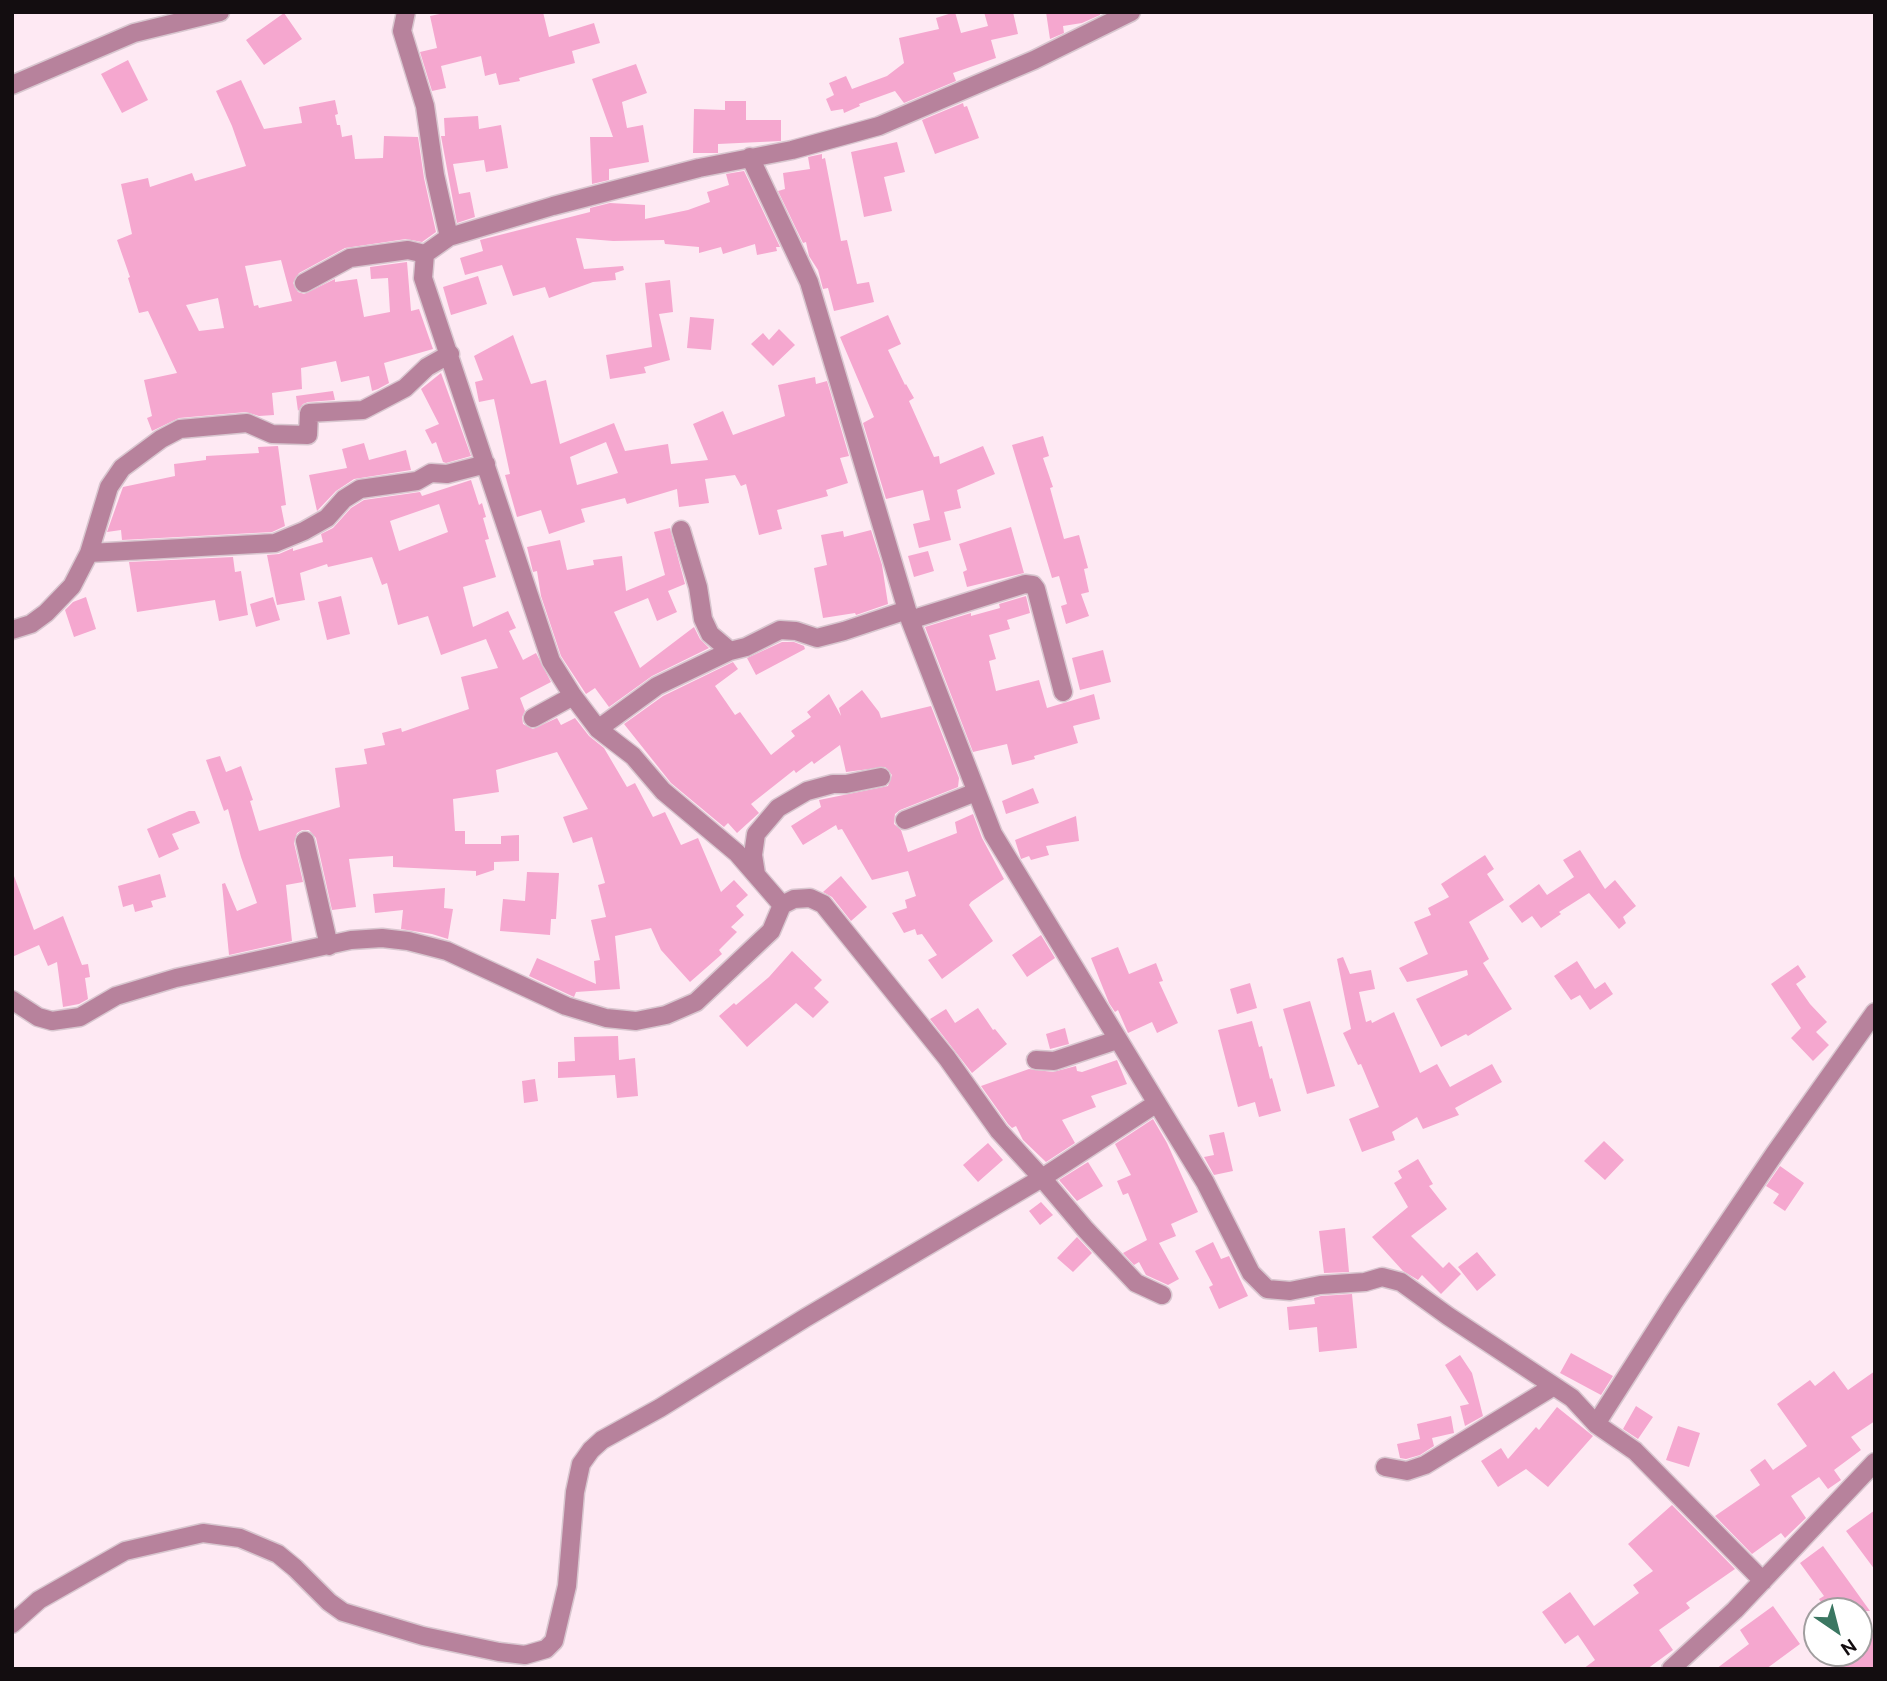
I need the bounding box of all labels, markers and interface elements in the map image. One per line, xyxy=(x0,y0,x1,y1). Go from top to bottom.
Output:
north arrow xyxy=(1803,1597,1873,1667)
text: N xyxy=(1837,1634,1861,1661)

